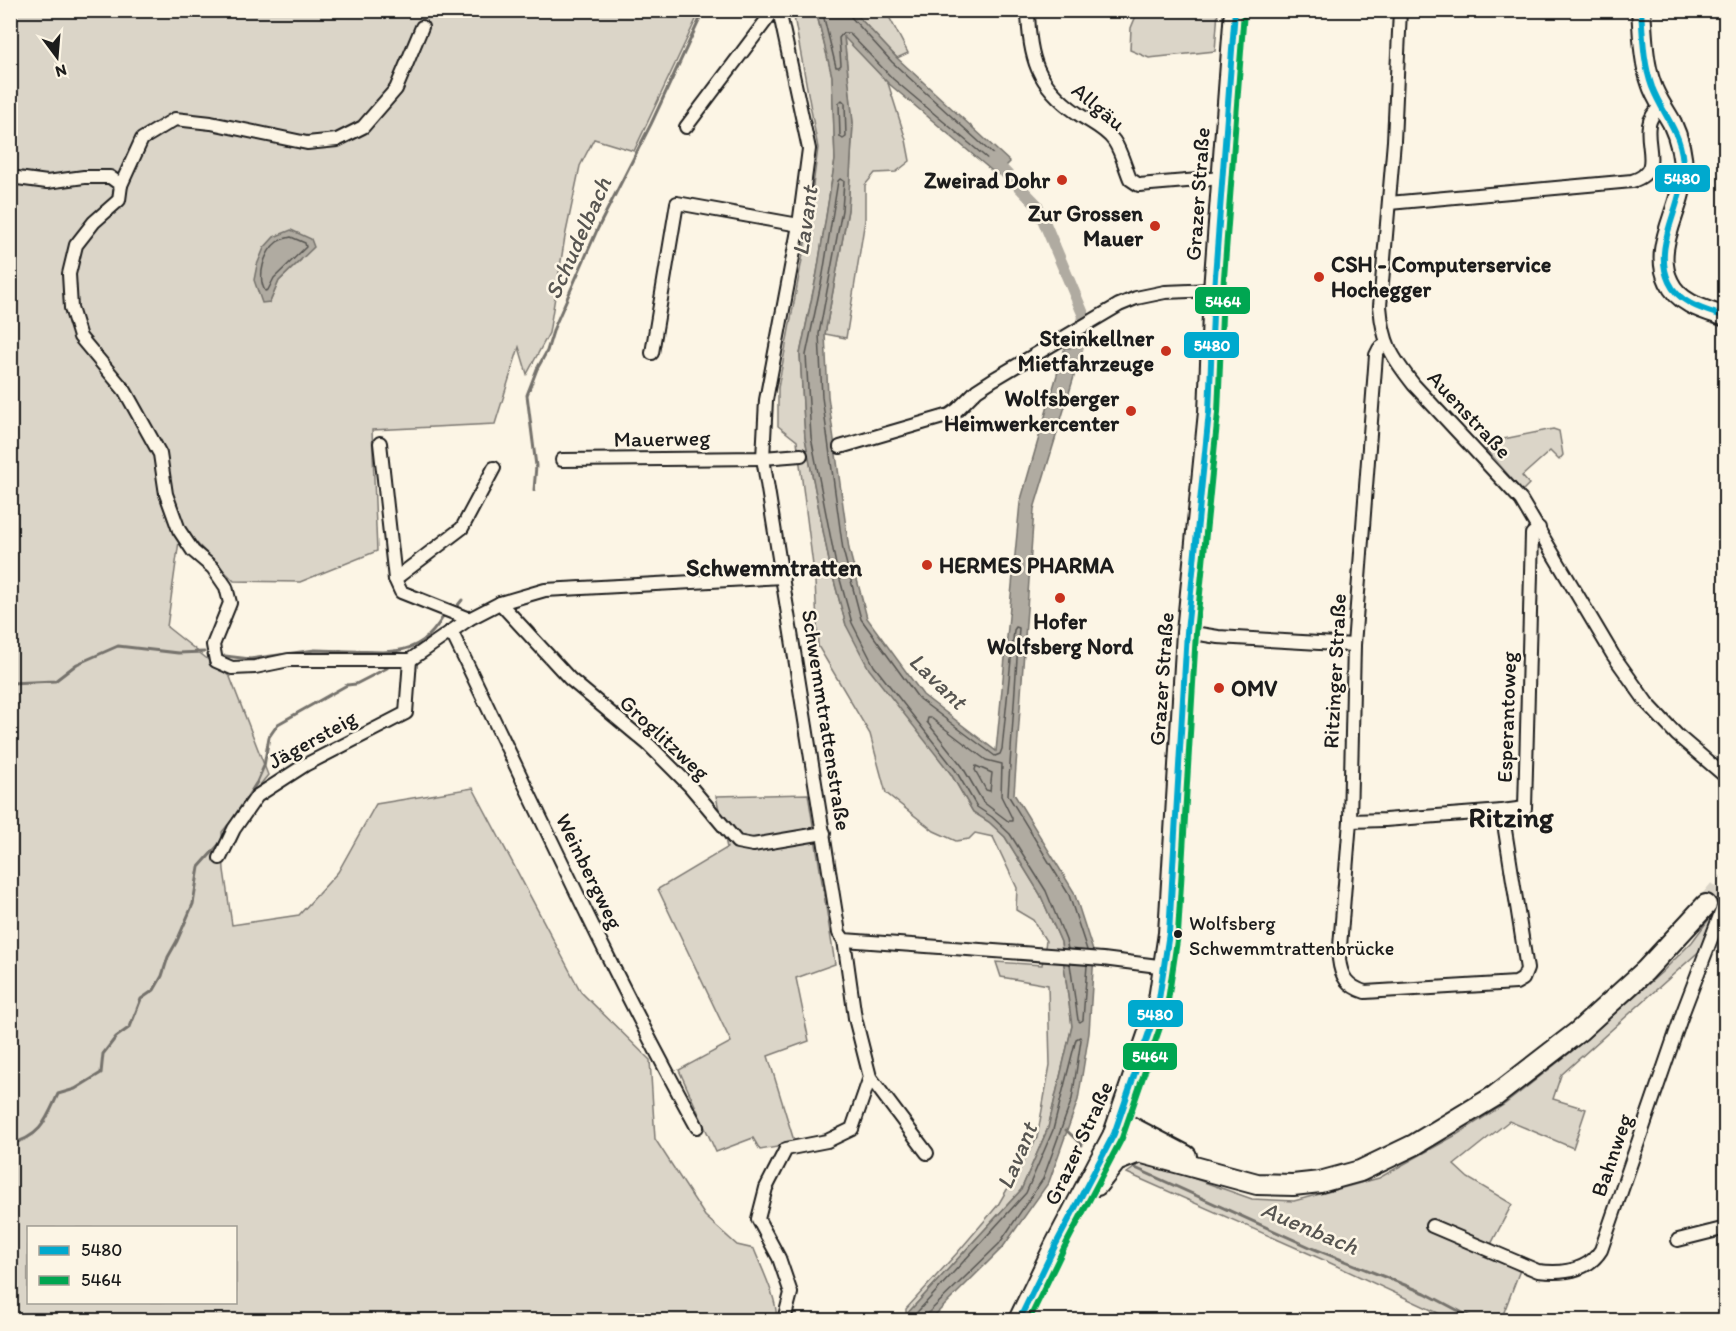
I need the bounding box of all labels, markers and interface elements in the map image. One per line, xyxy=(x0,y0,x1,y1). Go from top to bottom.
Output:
north arrow xyxy=(27,27,87,87)
text: N xyxy=(53,60,69,82)
street label: Allgäu xyxy=(1066,76,1131,136)
street label: Grazer Straße xyxy=(1179,126,1216,262)
line badge: 5480 xyxy=(1654,164,1711,193)
place label: Zweirad Dohr xyxy=(924,167,1051,194)
text: 5480 xyxy=(1664,169,1700,188)
water label: Schudelbach xyxy=(538,171,618,303)
marker: Zweirad Dohr xyxy=(1055,173,1069,187)
water label: Lavant xyxy=(785,183,824,257)
place label: Zur Grossen Mauer xyxy=(1028,200,1144,252)
marker: Zur Grossen Mauer xyxy=(1148,219,1162,233)
place label: CSH - Computerservice Hochegger xyxy=(1331,251,1552,303)
marker: CSH - Computerservice Hochegger xyxy=(1312,270,1326,284)
line badge: 5464 xyxy=(1194,286,1251,315)
text: 5464 xyxy=(1205,292,1241,311)
place label: Steinkellner Mietfahrzeuge xyxy=(1018,325,1155,377)
line badge: 5480 xyxy=(1183,331,1240,359)
text: 5480 xyxy=(1194,336,1230,355)
marker: Steinkellner Mietfahrzeuge xyxy=(1159,344,1173,358)
street label: Auenstraße xyxy=(1422,364,1517,464)
place label: Wolfsberger Heimwerkercenter xyxy=(944,385,1120,437)
marker: Wolfsberger Heimwerkercenter xyxy=(1124,404,1138,418)
street label: Mauerweg xyxy=(613,424,711,453)
place label: HERMES PHARMA xyxy=(939,552,1115,579)
district label: Schwemmtratten xyxy=(686,553,862,582)
marker: HERMES PHARMA xyxy=(920,558,934,572)
marker: Hofer Wolfsberg Nord xyxy=(1053,591,1067,605)
street label: Ritzinger Straße xyxy=(1317,593,1352,749)
street label: Schwemmtrattenstraße xyxy=(796,608,857,832)
place label: Hofer Wolfsberg Nord xyxy=(987,608,1134,660)
street label: Grazer Straße xyxy=(1143,611,1180,747)
water label: Lavant xyxy=(903,646,975,716)
street label: Esperantoweg xyxy=(1491,650,1522,783)
place label: OMV xyxy=(1231,675,1278,702)
marker: OMV xyxy=(1212,681,1226,695)
street label: Groglitzweg xyxy=(614,689,716,786)
street label: Jägersteig xyxy=(263,704,362,775)
district label: Ritzing xyxy=(1469,800,1554,834)
street label: Weinbergweg xyxy=(550,809,629,934)
place label: Wolfsberg Schwemmtrattenbrücke xyxy=(1189,911,1394,960)
marker: Wolfsberg Schwemmtrattenbrücke xyxy=(1172,928,1184,940)
line badge: 5480 xyxy=(1127,999,1184,1028)
text: 5480 xyxy=(1137,1005,1173,1024)
line badge: 5464 xyxy=(1122,1042,1178,1071)
text: 5464 xyxy=(1132,1047,1168,1066)
street label: Grazer Straße xyxy=(1038,1077,1119,1210)
street label: Bahnweg xyxy=(1585,1109,1638,1200)
water label: Lavant xyxy=(990,1116,1044,1193)
water label: Auenbach xyxy=(1257,1194,1364,1261)
legend xyxy=(27,1226,237,1304)
text: 5480 xyxy=(81,1239,122,1261)
text: 5464 xyxy=(81,1269,122,1291)

